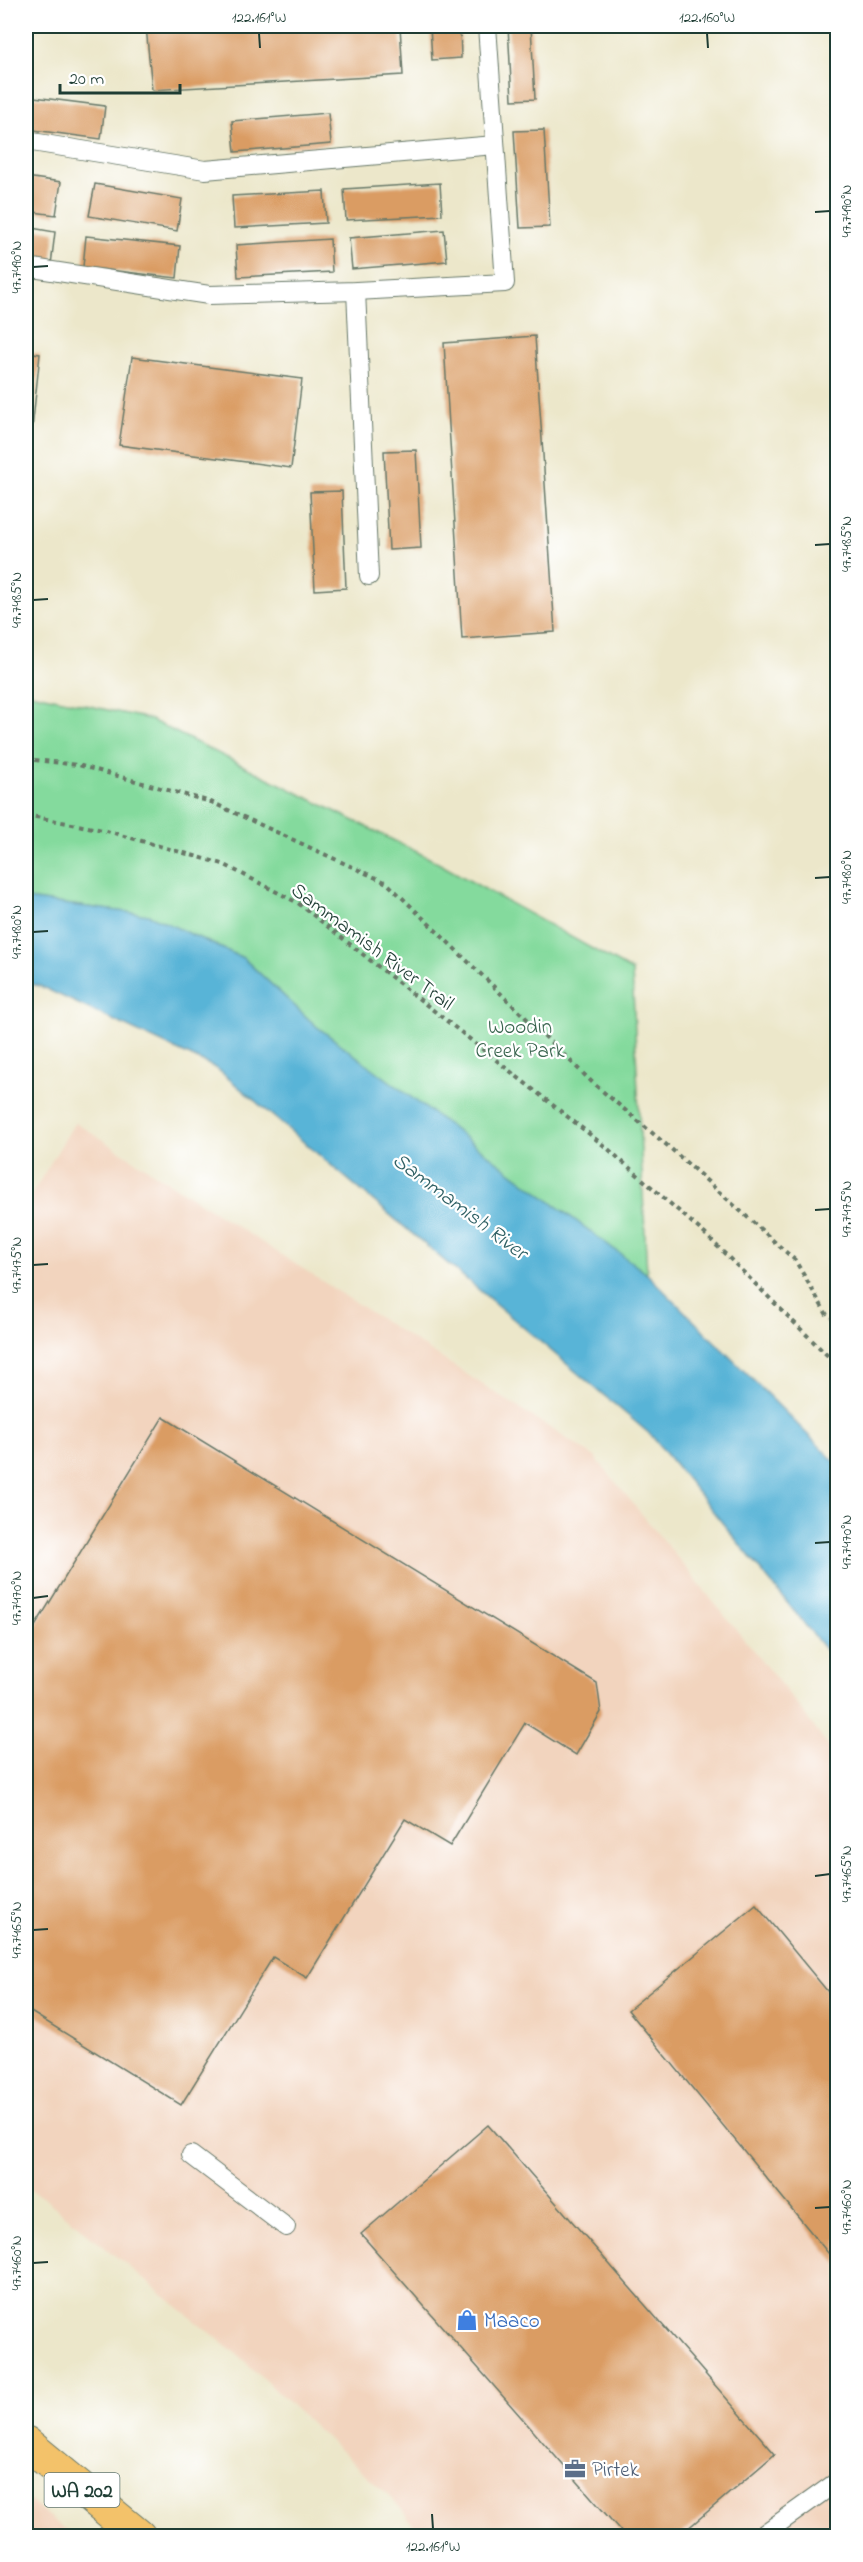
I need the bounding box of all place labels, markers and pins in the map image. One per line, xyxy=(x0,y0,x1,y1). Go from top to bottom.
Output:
place label: Maaco xyxy=(484,2307,540,2337)
shop icon: Maaco xyxy=(455,2308,479,2332)
place label: Pirtek xyxy=(592,2456,640,2486)
office icon: Pirtek xyxy=(563,2457,587,2481)

